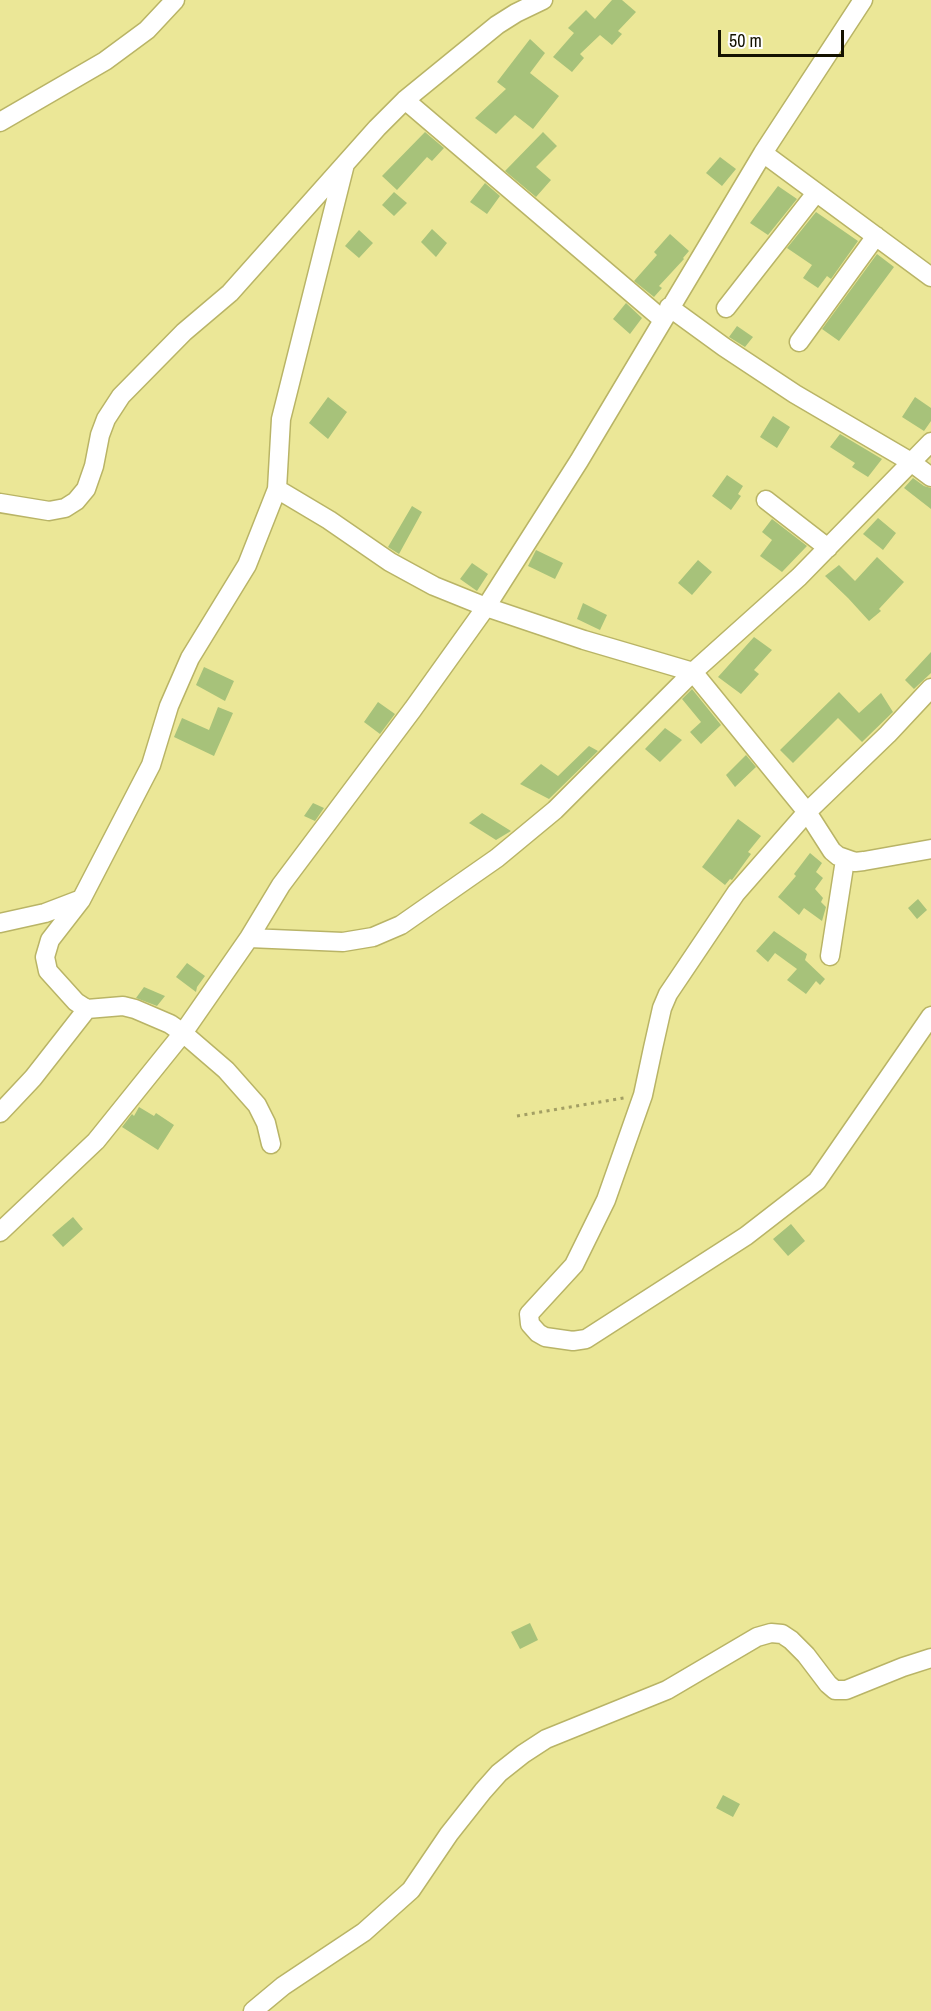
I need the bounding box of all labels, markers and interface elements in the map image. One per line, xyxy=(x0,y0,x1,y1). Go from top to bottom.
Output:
scale bar xyxy=(721,18,847,56)
text: 50 m xyxy=(729,28,762,53)

